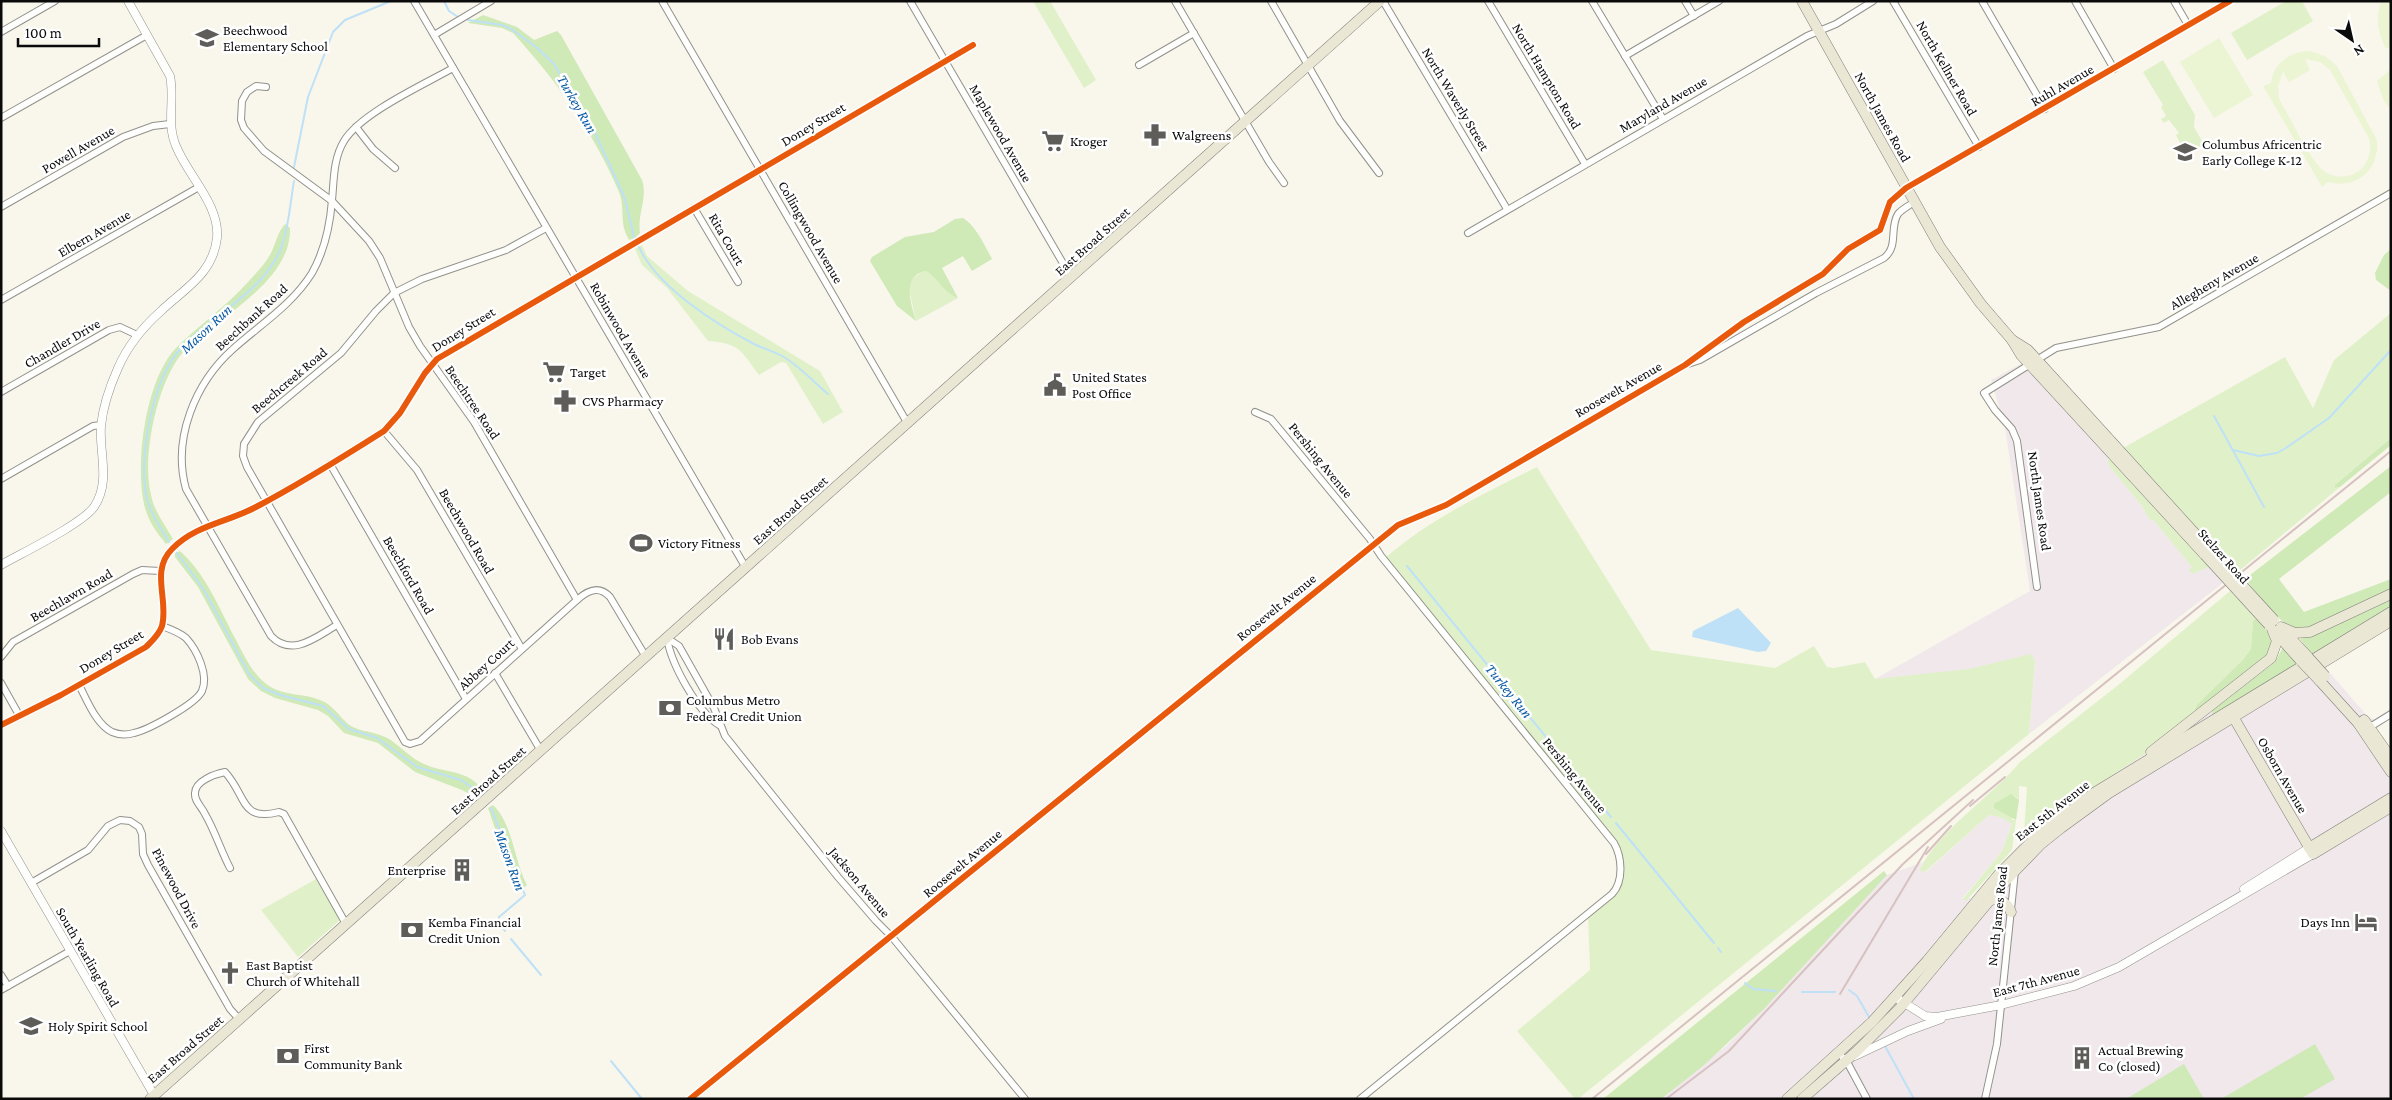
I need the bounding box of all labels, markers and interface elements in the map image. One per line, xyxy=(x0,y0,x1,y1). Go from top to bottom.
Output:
scale bar xyxy=(18,15,99,47)
north arrow xyxy=(2327,15,2377,65)
street label: North Kellner Road xyxy=(1913,18,1981,119)
street label: North Hampton Road xyxy=(1509,20,1585,132)
place label: Beechwood Elementary School xyxy=(223,22,328,54)
text: 100 m xyxy=(25,25,62,41)
school or university icon: Beechwood Elementary School xyxy=(194,25,220,51)
text: N xyxy=(2350,41,2368,60)
street label: North Waverly Street xyxy=(1419,45,1493,154)
street label: Ruhl Avenue xyxy=(2028,61,2096,109)
street label: North James Road xyxy=(1852,69,1915,165)
water label: Turkey Run xyxy=(553,72,600,137)
street label: Maryland Avenue xyxy=(1616,72,1710,136)
street label: Maplewood Avenue xyxy=(966,81,1036,185)
street label: Doney Street xyxy=(778,98,848,149)
street label: Powell Avenue xyxy=(39,122,117,176)
pharmacy icon: Walgreens xyxy=(1142,122,1168,148)
place label: Walgreens xyxy=(1172,127,1231,143)
supermarket icon: Kroger xyxy=(1040,128,1066,154)
place label: Kroger xyxy=(1070,133,1108,149)
place label: Columbus Africentric Early College K-12 xyxy=(2202,136,2322,168)
school or university icon: Columbus Africentric Early College K-12 xyxy=(2172,139,2198,165)
street label: Collingwood Avenue xyxy=(775,178,847,286)
street label: East Broad Street xyxy=(1051,203,1133,279)
street label: Elbern Avenue xyxy=(55,206,133,260)
street label: Rita Court xyxy=(706,210,748,268)
street label: Allegheny Avenue xyxy=(2167,249,2261,313)
street label: Robinwood Avenue xyxy=(587,279,655,381)
street label: Beechbank Road xyxy=(211,280,291,354)
water label: Mason Run xyxy=(176,301,235,357)
street label: Doney Street xyxy=(428,303,498,355)
street label: Chandler Drive xyxy=(21,315,103,371)
street label: Beechcreek Road xyxy=(248,343,331,416)
street label: Roosevelt Avenue xyxy=(1572,358,1664,420)
supermarket icon: Target xyxy=(541,359,567,385)
street label: Beechtree Road xyxy=(442,362,504,443)
place label: Target xyxy=(570,364,606,380)
place label: United States Post Office xyxy=(1072,369,1147,401)
public building icon: United States Post Office xyxy=(1042,372,1068,398)
pharmacy icon: CVS Pharmacy xyxy=(552,388,578,414)
place label: CVS Pharmacy xyxy=(582,393,664,409)
street label: Pershing Avenue xyxy=(1286,419,1356,501)
street label: North James Road xyxy=(2025,450,2055,552)
street label: East Broad Street xyxy=(749,472,831,548)
street label: Beechwood Road xyxy=(436,486,498,577)
street label: Stelzer Road xyxy=(2195,525,2253,587)
sports icon: Victory Fitness xyxy=(628,530,654,556)
street label: Beechford Road xyxy=(380,533,438,617)
place label: Victory Fitness xyxy=(658,535,741,551)
street label: Beechlawn Road xyxy=(27,565,115,625)
street label: Roosevelt Avenue xyxy=(1233,570,1319,644)
street label: Doney Street xyxy=(76,625,146,676)
restaurant icon: Bob Evans xyxy=(711,626,737,652)
place label: Bob Evans xyxy=(741,631,799,647)
street label: Abbey Court xyxy=(455,635,517,693)
water label: Turkey Run xyxy=(1482,661,1536,722)
place label: Columbus Metro Federal Credit Union xyxy=(686,692,802,724)
bank icon: Columbus Metro Federal Credit Union xyxy=(657,695,683,721)
street label: Pershing Avenue xyxy=(1540,734,1610,816)
street label: Osborn Avenue xyxy=(2255,734,2311,816)
street label: East Broad Street xyxy=(447,742,529,818)
street label: East 5th Avenue xyxy=(2012,776,2092,844)
street label: Roosevelt Avenue xyxy=(919,825,1005,901)
water label: Mason Run xyxy=(491,826,529,893)
street label: Jackson Avenue xyxy=(825,842,894,920)
street label: Pinewood Drive xyxy=(149,845,205,931)
building icon: Enterprise xyxy=(449,857,475,883)
place label: Enterprise xyxy=(388,862,446,878)
street label: North James Road xyxy=(1984,865,2010,967)
street label: South Yearling Road xyxy=(53,904,123,1010)
hotel icon: Days Inn xyxy=(2353,909,2379,935)
place label: Kemba Financial Credit Union xyxy=(428,914,522,946)
place label: Days Inn xyxy=(2301,914,2350,930)
bank icon: Kemba Financial Credit Union xyxy=(399,917,425,943)
place label: East Baptist Church of Whitehall xyxy=(246,957,360,989)
church icon: East Baptist Church of Whitehall xyxy=(217,960,243,986)
street label: East 7th Avenue xyxy=(1991,962,2081,1000)
street label: East Broad Street xyxy=(144,1011,227,1086)
school or university icon: Holy Spirit School xyxy=(18,1013,44,1039)
place label: Holy Spirit School xyxy=(48,1018,148,1034)
place label: First Community Bank xyxy=(304,1040,403,1072)
place label: Actual Brewing Co (closed) xyxy=(2098,1042,2184,1075)
bank icon: First Community Bank xyxy=(275,1043,301,1069)
building icon: Actual Brewing Co (closed) xyxy=(2069,1045,2095,1071)

